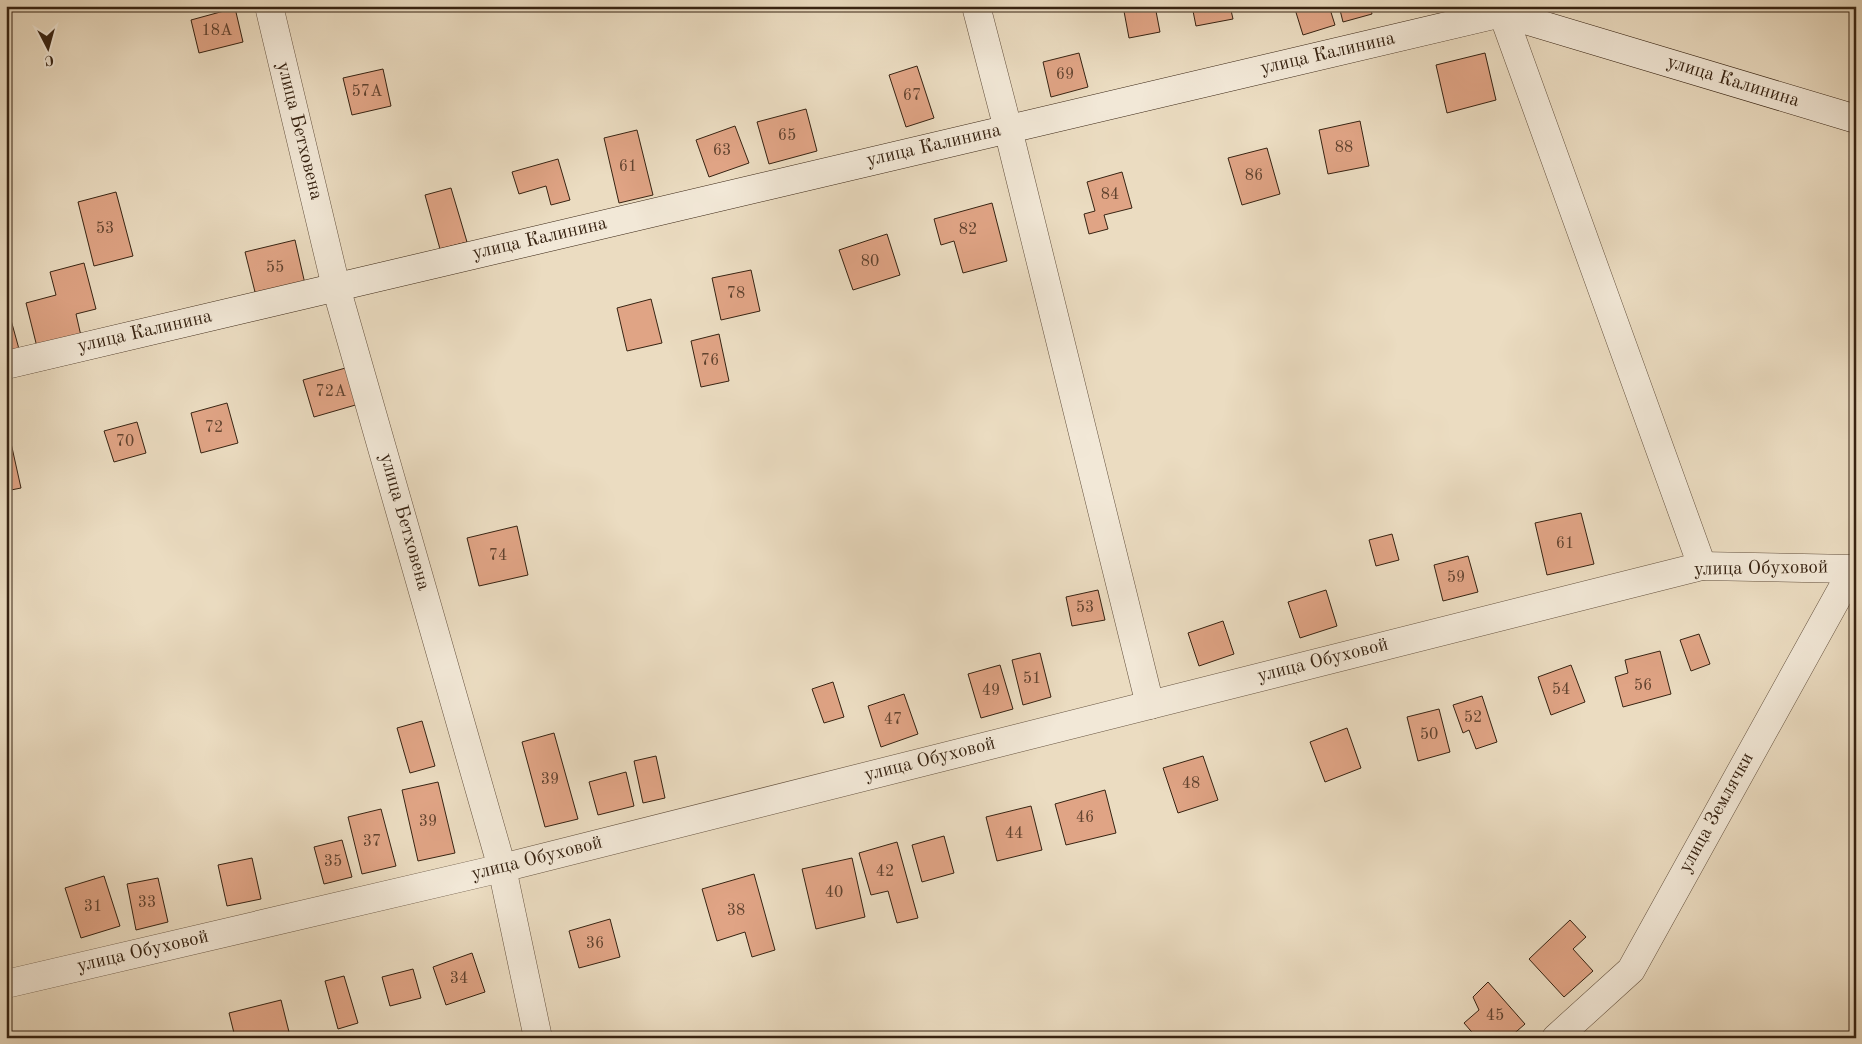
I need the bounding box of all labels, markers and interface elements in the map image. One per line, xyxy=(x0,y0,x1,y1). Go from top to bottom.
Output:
north arrow xyxy=(22,22,72,72)
house number: 18А xyxy=(202,23,232,39)
street label: улица Калинина xyxy=(1259,29,1398,79)
text: С xyxy=(44,52,55,67)
street label: улица Калинина xyxy=(1665,53,1802,111)
street label: улица Бетховена xyxy=(273,60,325,203)
house number: 69 xyxy=(1056,67,1074,83)
house number: 57А xyxy=(352,84,382,100)
house number: 67 xyxy=(903,88,921,104)
street label: улица Калинина xyxy=(865,121,1004,171)
house number: 65 xyxy=(778,128,796,144)
house number: 88 xyxy=(1335,140,1353,156)
house number: 63 xyxy=(713,143,731,159)
house number: 61 xyxy=(619,159,637,175)
house number: 86 xyxy=(1245,168,1263,184)
house number: 84 xyxy=(1101,187,1119,203)
street label: улица Калинина xyxy=(471,214,610,264)
house number: 53 xyxy=(96,221,114,237)
house number: 82 xyxy=(959,222,977,238)
house number: 80 xyxy=(861,254,879,270)
house number: 55 xyxy=(266,260,284,276)
house number: 78 xyxy=(727,286,745,302)
street label: улица Калинина xyxy=(76,307,215,357)
house number: 76 xyxy=(701,353,719,369)
house number: 72А xyxy=(316,384,346,400)
house number: 72 xyxy=(205,420,223,436)
house number: 70 xyxy=(116,434,134,450)
street label: улица Бетховена xyxy=(375,451,433,593)
house number: 61 xyxy=(1556,536,1574,552)
house number: 74 xyxy=(489,548,507,564)
street label: улица Обуховой xyxy=(1694,558,1828,580)
house number: 59 xyxy=(1447,570,1465,586)
house number: 53 xyxy=(1076,600,1094,616)
street label: улица Обуховой xyxy=(1256,636,1390,686)
house number: 51 xyxy=(1023,671,1041,687)
house number: 56 xyxy=(1634,678,1652,694)
house number: 54 xyxy=(1552,682,1570,698)
house number: 49 xyxy=(982,683,1000,699)
house number: 52 xyxy=(1464,710,1482,726)
house number: 47 xyxy=(884,712,902,728)
house number: 50 xyxy=(1420,727,1438,743)
street label: улица Обуховой xyxy=(863,735,997,785)
street label: улица Землячки xyxy=(1676,750,1758,876)
house number: 39 xyxy=(541,772,559,788)
house number: 48 xyxy=(1182,776,1200,792)
house number: 46 xyxy=(1076,810,1094,826)
house number: 39 xyxy=(419,814,437,830)
house number: 44 xyxy=(1005,826,1023,842)
house number: 37 xyxy=(363,834,381,850)
street label: улица Обуховой xyxy=(470,834,604,884)
house number: 35 xyxy=(324,854,342,870)
house number: 42 xyxy=(876,864,894,880)
house number: 40 xyxy=(825,885,843,901)
house number: 33 xyxy=(138,895,156,911)
house number: 31 xyxy=(84,899,102,915)
house number: 38 xyxy=(727,903,745,919)
street label: улица Обуховой xyxy=(75,928,211,976)
house number: 36 xyxy=(586,936,604,952)
house number: 34 xyxy=(450,971,468,987)
house number: 45 xyxy=(1486,1008,1504,1024)

